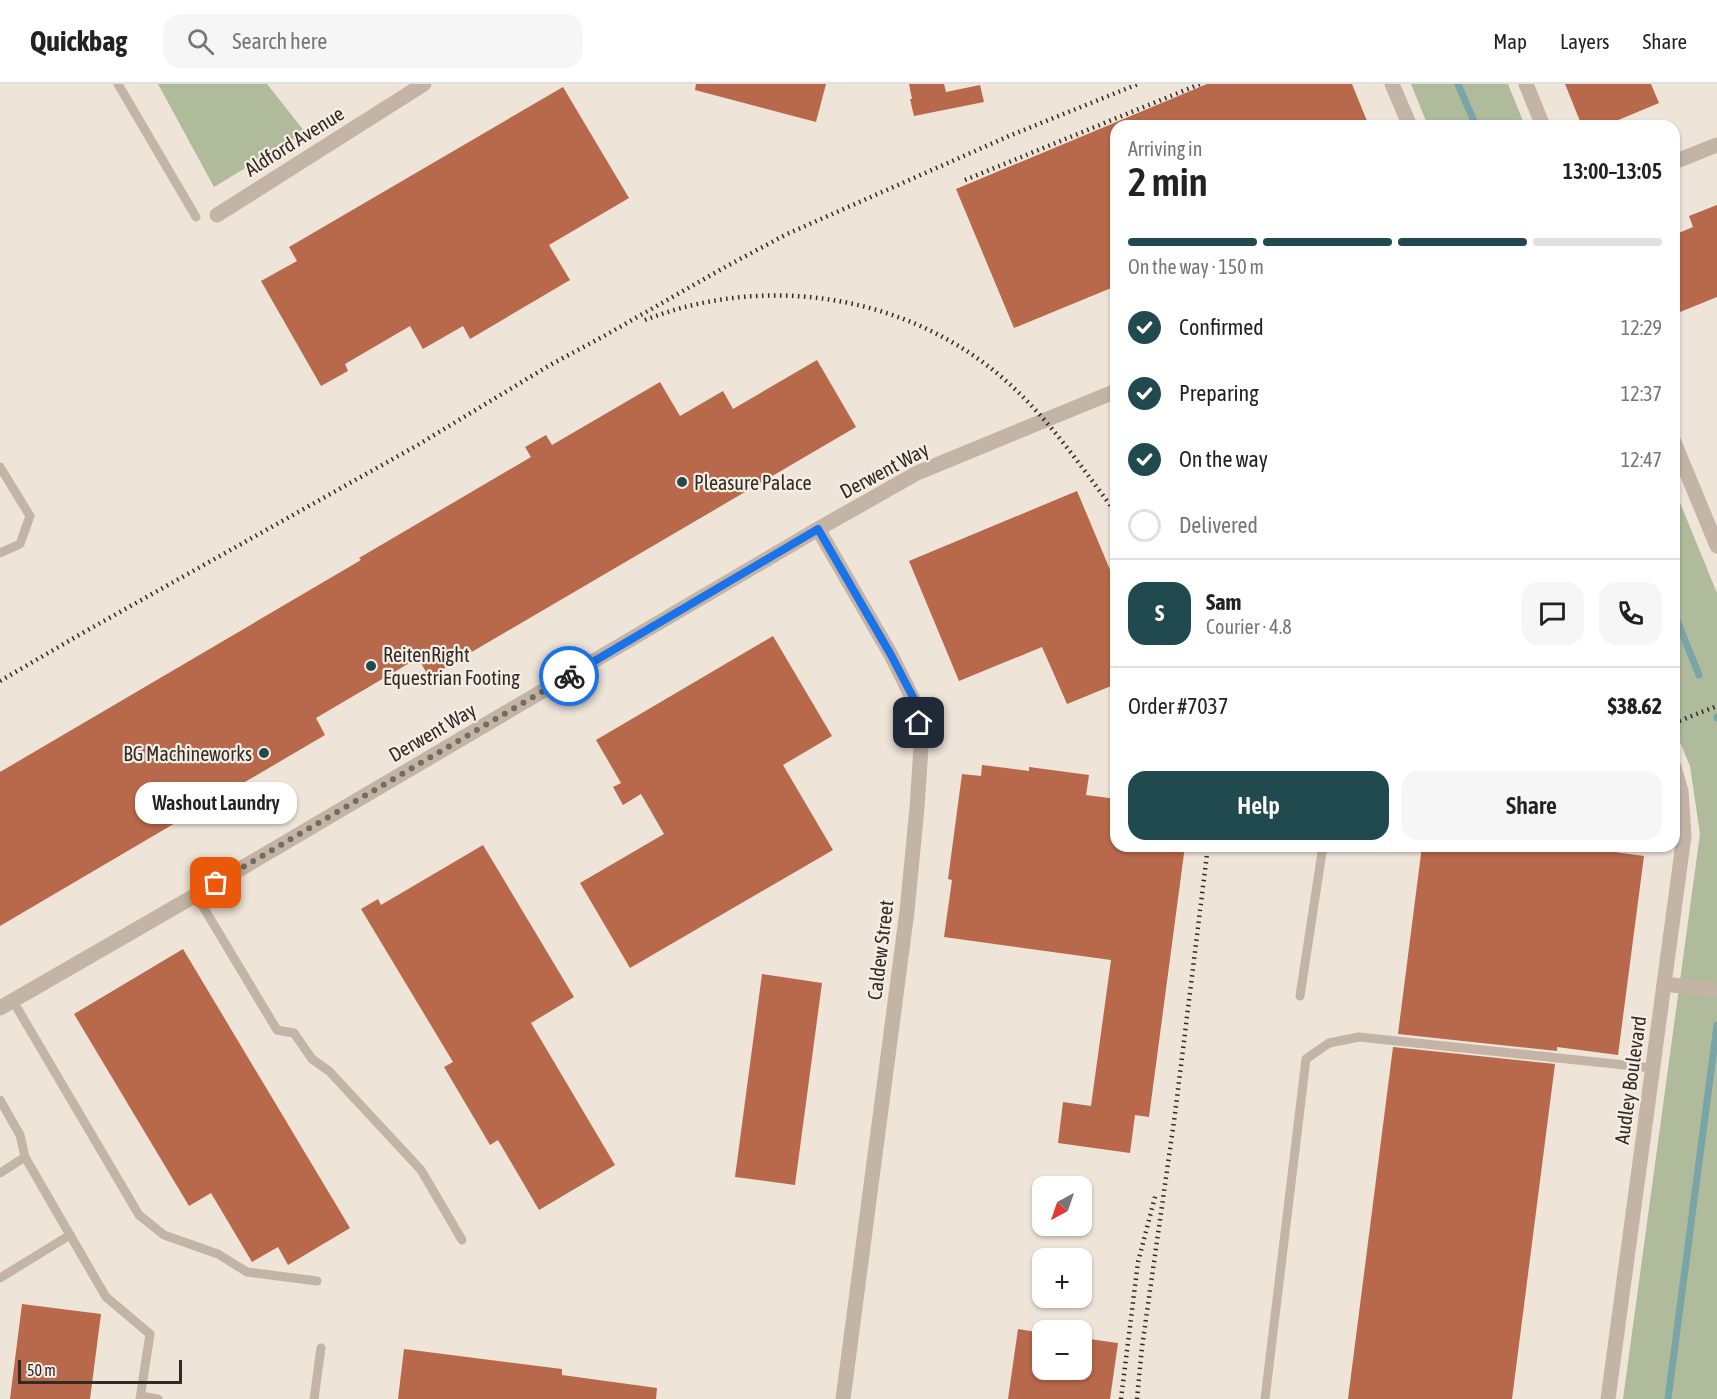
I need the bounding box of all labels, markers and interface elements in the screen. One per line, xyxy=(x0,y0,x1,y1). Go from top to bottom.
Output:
search box xyxy=(163,14,583,68)
text: Quickbag xyxy=(30,25,127,57)
icon: search xyxy=(184,25,217,58)
text: Search here xyxy=(232,28,327,54)
text: Map xyxy=(1493,29,1527,53)
text: Layers xyxy=(1560,29,1610,53)
text: Share xyxy=(1643,29,1687,53)
street label: Aldford Avenue xyxy=(240,101,348,181)
text: Arriving in xyxy=(1128,137,1202,160)
text: 13:00–13:05 xyxy=(1563,158,1662,184)
text: 2 min xyxy=(1128,160,1208,204)
text: On the way · 150 m xyxy=(1128,255,1264,278)
icon: check xyxy=(1128,311,1161,344)
text: Confirmed xyxy=(1179,314,1264,340)
text: 12:29 xyxy=(1621,316,1662,339)
icon: check xyxy=(1128,377,1161,410)
text: Preparing xyxy=(1179,380,1259,406)
text: 12:37 xyxy=(1621,382,1662,405)
street label: Derwent Way xyxy=(836,437,932,503)
icon: check xyxy=(1128,443,1161,476)
text: On the way xyxy=(1179,446,1268,472)
text: 12:47 xyxy=(1621,448,1662,471)
place label: Pleasure Palace xyxy=(694,471,812,494)
marker: Pleasure Palace xyxy=(675,475,689,489)
text: Delivered xyxy=(1179,512,1258,538)
button: chat xyxy=(1521,582,1584,645)
button: phone xyxy=(1599,582,1662,645)
text: Sam xyxy=(1206,589,1241,615)
text: S xyxy=(1155,600,1164,626)
text: Courier · 4.8 xyxy=(1206,615,1292,638)
place label: ReitenRight Equestrian Footing xyxy=(383,643,520,689)
courier xyxy=(539,646,599,706)
marker: ReitenRight Equestrian Footing xyxy=(364,659,378,673)
icon: bike xyxy=(553,660,586,693)
text: Order #7037 xyxy=(1128,693,1228,719)
text: $38.62 xyxy=(1607,693,1662,719)
pin xyxy=(893,697,944,748)
street label: Derwent Way xyxy=(384,698,480,766)
icon: home xyxy=(902,706,935,739)
place label: BG Machineworks xyxy=(123,742,252,765)
marker: BG Machineworks xyxy=(257,746,271,760)
button: Help xyxy=(1128,771,1389,840)
button: Share xyxy=(1401,771,1662,840)
callout: Washout Laundry xyxy=(135,781,297,823)
text: Washout Laundry xyxy=(152,791,280,814)
pin xyxy=(190,857,241,908)
icon: bag xyxy=(199,866,232,899)
street label: Caldew Street xyxy=(862,899,898,1001)
street label: Audley Boulevard xyxy=(1610,1014,1650,1146)
north arrow xyxy=(1032,1176,1092,1236)
map controls xyxy=(1032,1176,1092,1380)
button: + xyxy=(1032,1248,1092,1308)
button: − xyxy=(1032,1320,1092,1380)
scale bar xyxy=(18,1357,182,1384)
text: 50 m xyxy=(27,1361,56,1379)

